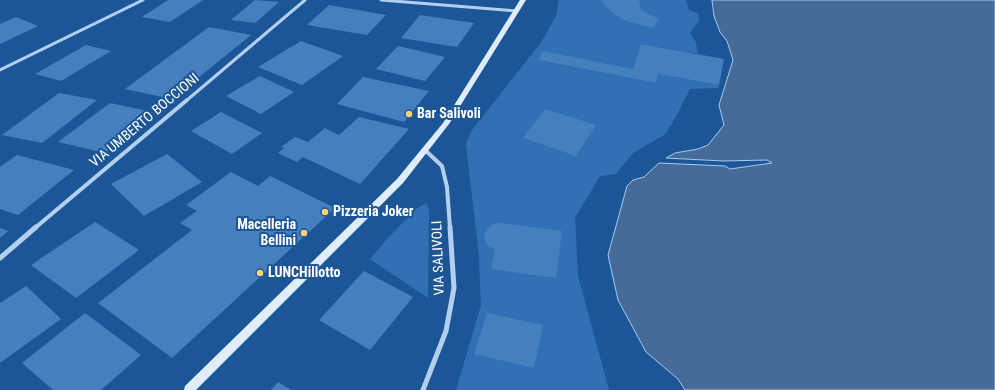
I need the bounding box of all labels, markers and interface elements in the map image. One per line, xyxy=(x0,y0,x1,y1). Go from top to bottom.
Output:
street label: VIA UMBERTO BOCCIONI xyxy=(87,70,203,172)
place label: Bar Salivoli xyxy=(417,106,481,122)
marker: Bar Salivoli xyxy=(404,109,414,119)
place label: Pizzeria Joker xyxy=(333,204,413,220)
marker: Pizzeria Joker xyxy=(320,207,330,217)
place label: Macelleria Bellini xyxy=(237,217,296,250)
street label: VIA SALIVOLI xyxy=(429,220,449,296)
marker: Macelleria Bellini xyxy=(299,228,309,238)
place label: LUNCHillotto xyxy=(268,265,341,281)
marker: LUNCHillotto xyxy=(255,268,265,278)

